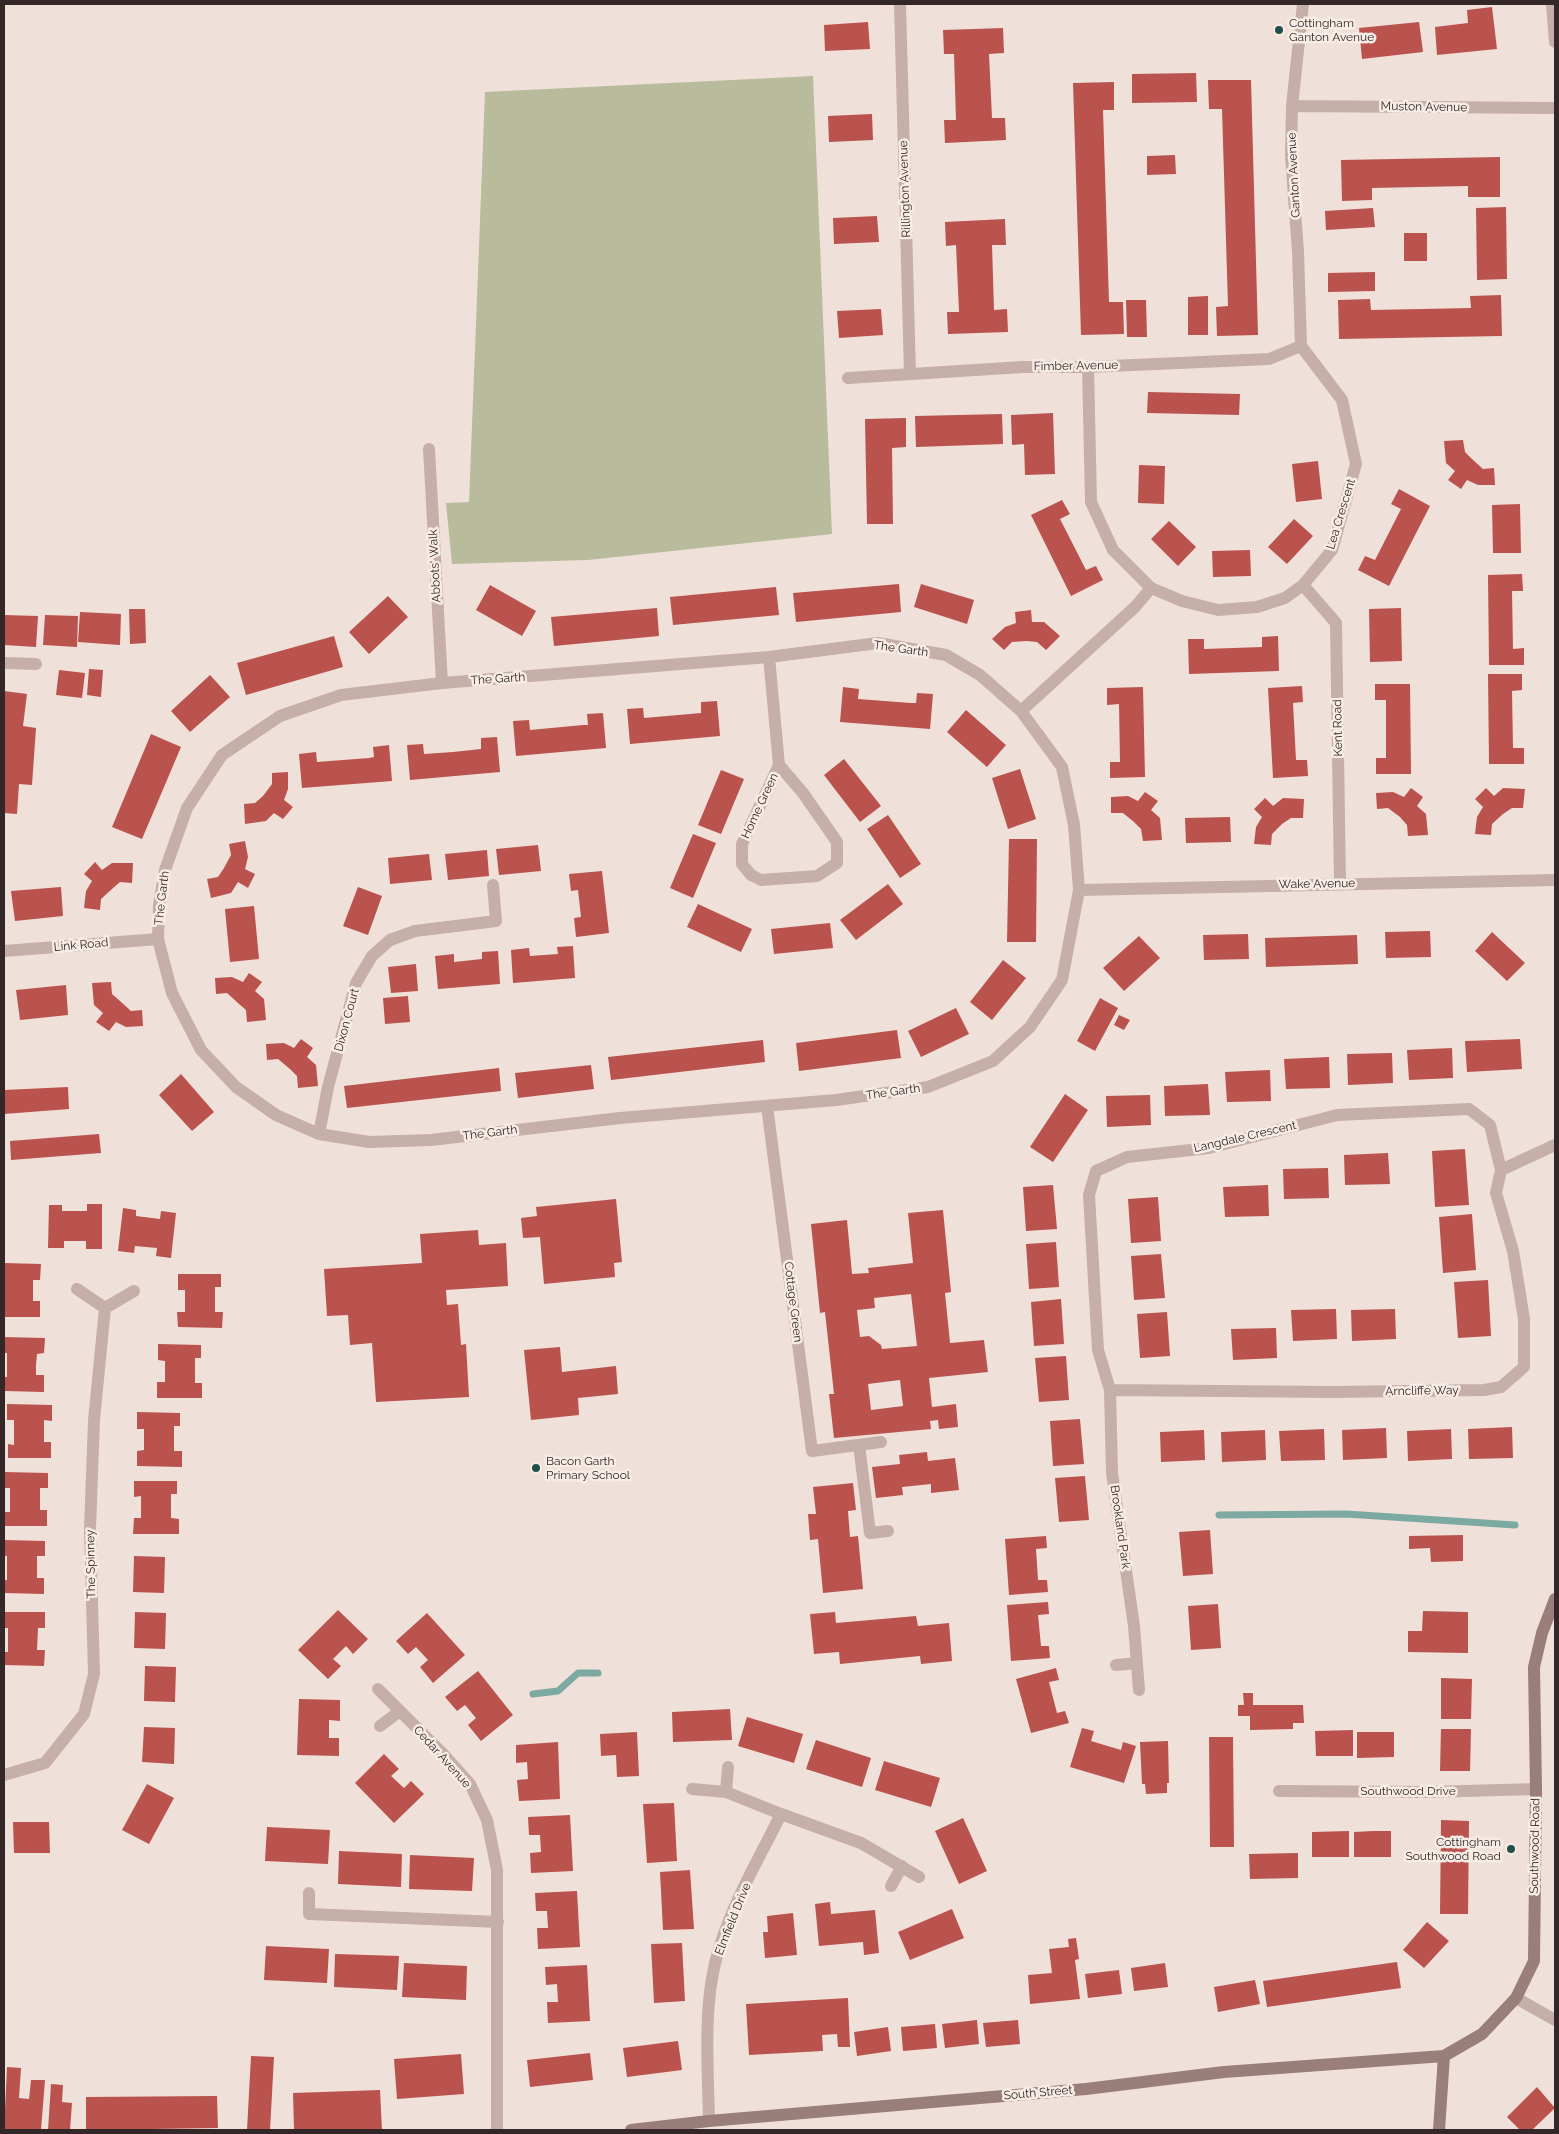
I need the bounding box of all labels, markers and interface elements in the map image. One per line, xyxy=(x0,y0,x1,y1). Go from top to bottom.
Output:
place label: Cottingham Ganton Avenue xyxy=(1289,16,1374,44)
marker: Cottingham Ganton Avenue xyxy=(1273,24,1285,36)
street label: Muston Avenue xyxy=(1381,99,1467,115)
street label: Ganton Avenue xyxy=(1285,132,1303,218)
street label: Rillington Avenue xyxy=(896,140,914,238)
street label: Fimber Avenue xyxy=(1034,358,1118,374)
street label: Lea Crescent xyxy=(1323,477,1359,551)
street label: Abbots' Walk xyxy=(426,529,444,603)
street label: The Garth xyxy=(873,638,929,660)
street label: The Garth xyxy=(470,670,526,688)
street label: Kent Road xyxy=(1330,699,1346,757)
street label: Home Green xyxy=(739,771,781,841)
street label: The Garth xyxy=(152,870,172,926)
street label: Wake Avenue xyxy=(1279,876,1355,892)
street label: Link Road xyxy=(53,935,109,955)
street label: Dixon Court xyxy=(332,987,362,1053)
street label: The Garth xyxy=(865,1081,921,1103)
street label: Langdale Crescent xyxy=(1192,1118,1298,1156)
street label: The Garth xyxy=(462,1123,518,1143)
street label: Cottage Green xyxy=(781,1261,805,1343)
street label: Arncliffe Way xyxy=(1385,1383,1459,1399)
place label: Bacon Garth Primary School xyxy=(546,1454,630,1482)
marker: Bacon Garth Primary School xyxy=(530,1462,542,1474)
street label: Brookland Park xyxy=(1107,1484,1133,1570)
street label: The Spinney xyxy=(83,1529,99,1599)
street label: Cedar Avenue xyxy=(410,1723,474,1791)
street label: Southwood Drive xyxy=(1360,1784,1456,1798)
street label: Southwood Road xyxy=(1527,1798,1543,1894)
place label: Cottingham Southwood Road xyxy=(1405,1835,1501,1863)
marker: Cottingham Southwood Road xyxy=(1505,1843,1517,1855)
street label: Elmfield Drive xyxy=(712,1881,754,1957)
street label: South Street xyxy=(1003,2083,1073,2103)

